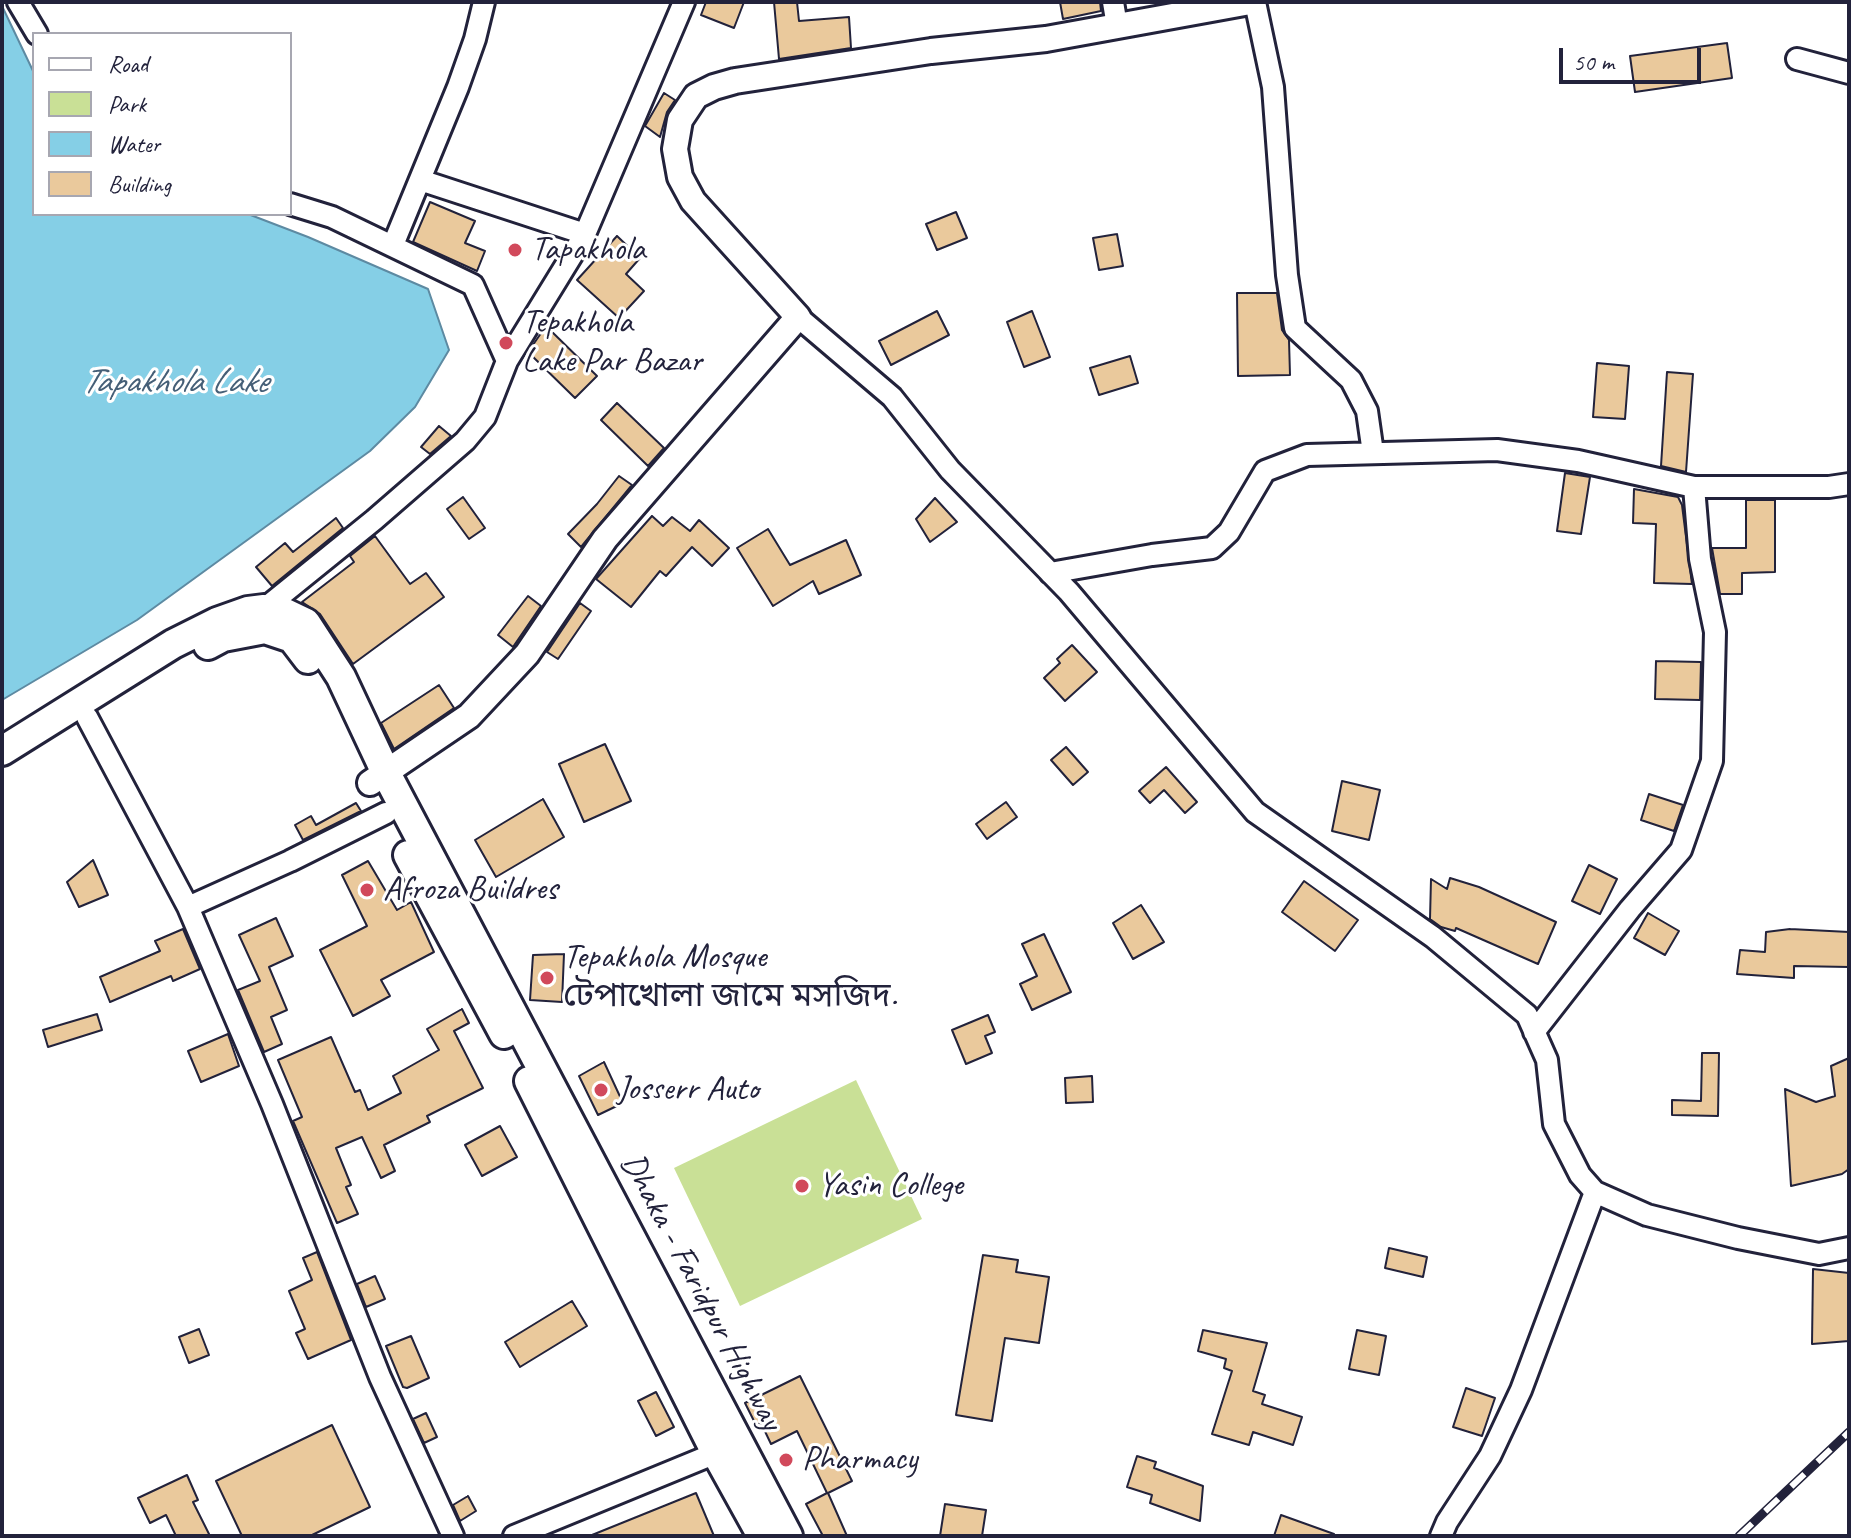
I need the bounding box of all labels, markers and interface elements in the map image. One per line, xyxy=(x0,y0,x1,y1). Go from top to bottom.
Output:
legend xyxy=(32,32,292,216)
scale bar xyxy=(1563,32,1705,82)
text: 50 m xyxy=(1573,47,1614,77)
text: Road xyxy=(108,49,148,79)
text: Park xyxy=(108,89,146,119)
text: Water xyxy=(108,129,160,159)
text: Building xyxy=(108,169,171,199)
place label: Tapakhola xyxy=(531,230,645,270)
marker: Tapakhola xyxy=(506,241,524,259)
place label: Tepakhola Lake Par Bazar xyxy=(522,303,702,382)
marker: Tepakhola Lake Par Bazar xyxy=(497,334,515,352)
water label: Tapakhola Lake xyxy=(81,361,267,405)
place label: Afroza Buildres xyxy=(383,870,557,910)
marker: Afroza Buildres xyxy=(358,881,376,899)
place label: Tepakhola Mosque টেপাখোলা জামে মসজিদ. xyxy=(563,938,897,1018)
marker: Tepakhola Mosque টেপাখোলা জামে মসজিদ. xyxy=(538,969,556,987)
place label: Josserr Auto xyxy=(617,1070,759,1110)
marker: Josserr Auto xyxy=(592,1081,610,1099)
street label: Dhaka - Faridpur Highway xyxy=(611,1147,791,1437)
place label: Yasin College xyxy=(818,1166,963,1206)
marker: Yasin College xyxy=(793,1177,811,1195)
place label: Pharmacy xyxy=(802,1440,917,1480)
marker: Pharmacy xyxy=(777,1451,795,1469)

